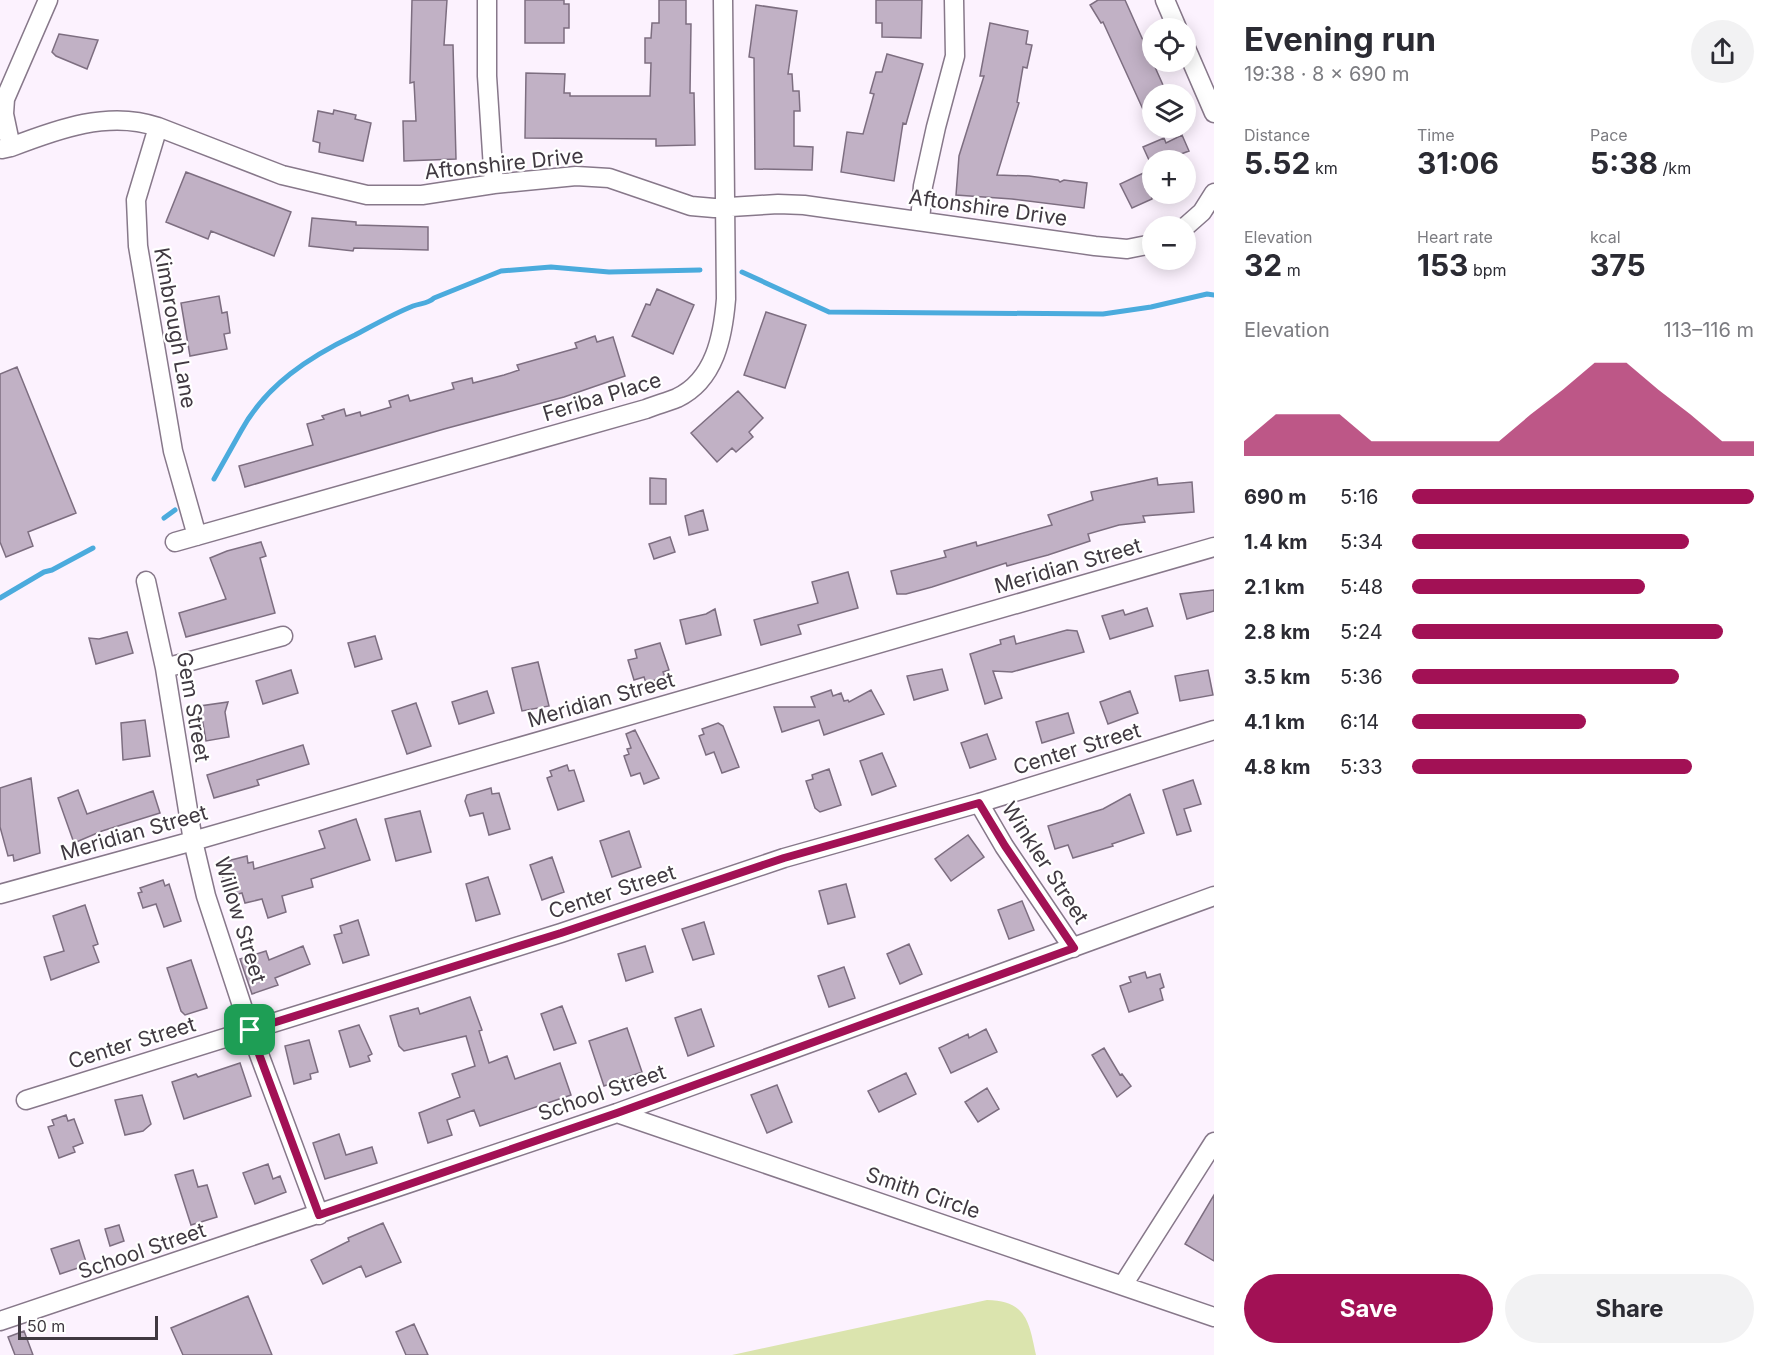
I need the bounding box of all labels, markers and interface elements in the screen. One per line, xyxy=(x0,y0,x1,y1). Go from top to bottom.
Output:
map controls xyxy=(1142,18,1196,270)
button: locate xyxy=(1142,18,1196,72)
text: Evening run xyxy=(1244,19,1436,59)
button: share xyxy=(1691,20,1754,83)
text: 19:38 · 8 × 690 m xyxy=(1244,62,1409,86)
button: layers xyxy=(1142,84,1196,138)
text: Distance xyxy=(1244,125,1310,145)
text: Time xyxy=(1417,125,1455,145)
text: Pace xyxy=(1590,125,1628,145)
street label: Aftonshire Drive xyxy=(423,143,585,184)
text: 5.52 xyxy=(1244,145,1310,181)
text: 31:06 xyxy=(1417,145,1499,181)
text: 5:38 xyxy=(1590,145,1658,181)
button: + xyxy=(1142,150,1196,204)
text: km xyxy=(1310,158,1338,178)
text: /km xyxy=(1658,158,1691,178)
street label: Aftonshire Drive xyxy=(907,184,1069,231)
button: − xyxy=(1142,216,1196,270)
text: Elevation xyxy=(1244,227,1313,247)
text: Heart rate xyxy=(1417,227,1493,247)
text: kcal xyxy=(1590,227,1621,247)
street label: Kimbrough Lane xyxy=(149,246,202,410)
text: 32 xyxy=(1244,247,1282,283)
text: 153 xyxy=(1417,247,1468,283)
text: 375 xyxy=(1590,247,1646,283)
text: m xyxy=(1282,260,1301,280)
text: bpm xyxy=(1468,260,1507,280)
text: Elevation xyxy=(1244,318,1330,342)
text: 113–116 m xyxy=(1664,318,1754,342)
street label: Feriba Place xyxy=(540,367,664,426)
text: 690 m xyxy=(1244,485,1306,509)
text: 5:16 xyxy=(1340,485,1378,509)
text: 1.4 km xyxy=(1244,530,1307,554)
text: 5:34 xyxy=(1340,530,1383,554)
street label: Meridian Street xyxy=(991,533,1144,598)
text: 2.1 km xyxy=(1244,575,1305,599)
text: 5:48 xyxy=(1340,575,1383,599)
text: 2.8 km xyxy=(1244,620,1310,644)
text: 5:24 xyxy=(1340,620,1383,644)
street label: Gem Street xyxy=(172,650,216,764)
text: 3.5 km xyxy=(1244,665,1310,689)
text: 5:36 xyxy=(1340,665,1383,689)
street label: Meridian Street xyxy=(524,667,677,732)
text: 4.1 km xyxy=(1244,710,1305,734)
text: 6:14 xyxy=(1340,710,1379,734)
street label: Center Street xyxy=(1010,717,1144,780)
text: 4.8 km xyxy=(1244,755,1311,779)
text: 5:33 xyxy=(1340,755,1383,779)
street label: Winkler Street xyxy=(997,797,1094,928)
street label: Meridian Street xyxy=(57,800,210,865)
street label: Willow Street xyxy=(209,854,272,986)
street label: Center Street xyxy=(545,859,679,924)
pin xyxy=(224,1004,275,1055)
street label: Center Street xyxy=(65,1011,199,1074)
icon: arrive xyxy=(233,1013,266,1046)
street label: School Street xyxy=(535,1059,669,1126)
street label: Smith Circle xyxy=(863,1161,984,1224)
street label: School Street xyxy=(75,1217,209,1284)
button: Save xyxy=(1244,1274,1493,1343)
button: Share xyxy=(1505,1274,1754,1343)
scale bar xyxy=(18,1313,158,1340)
text: 50 m xyxy=(27,1316,65,1336)

